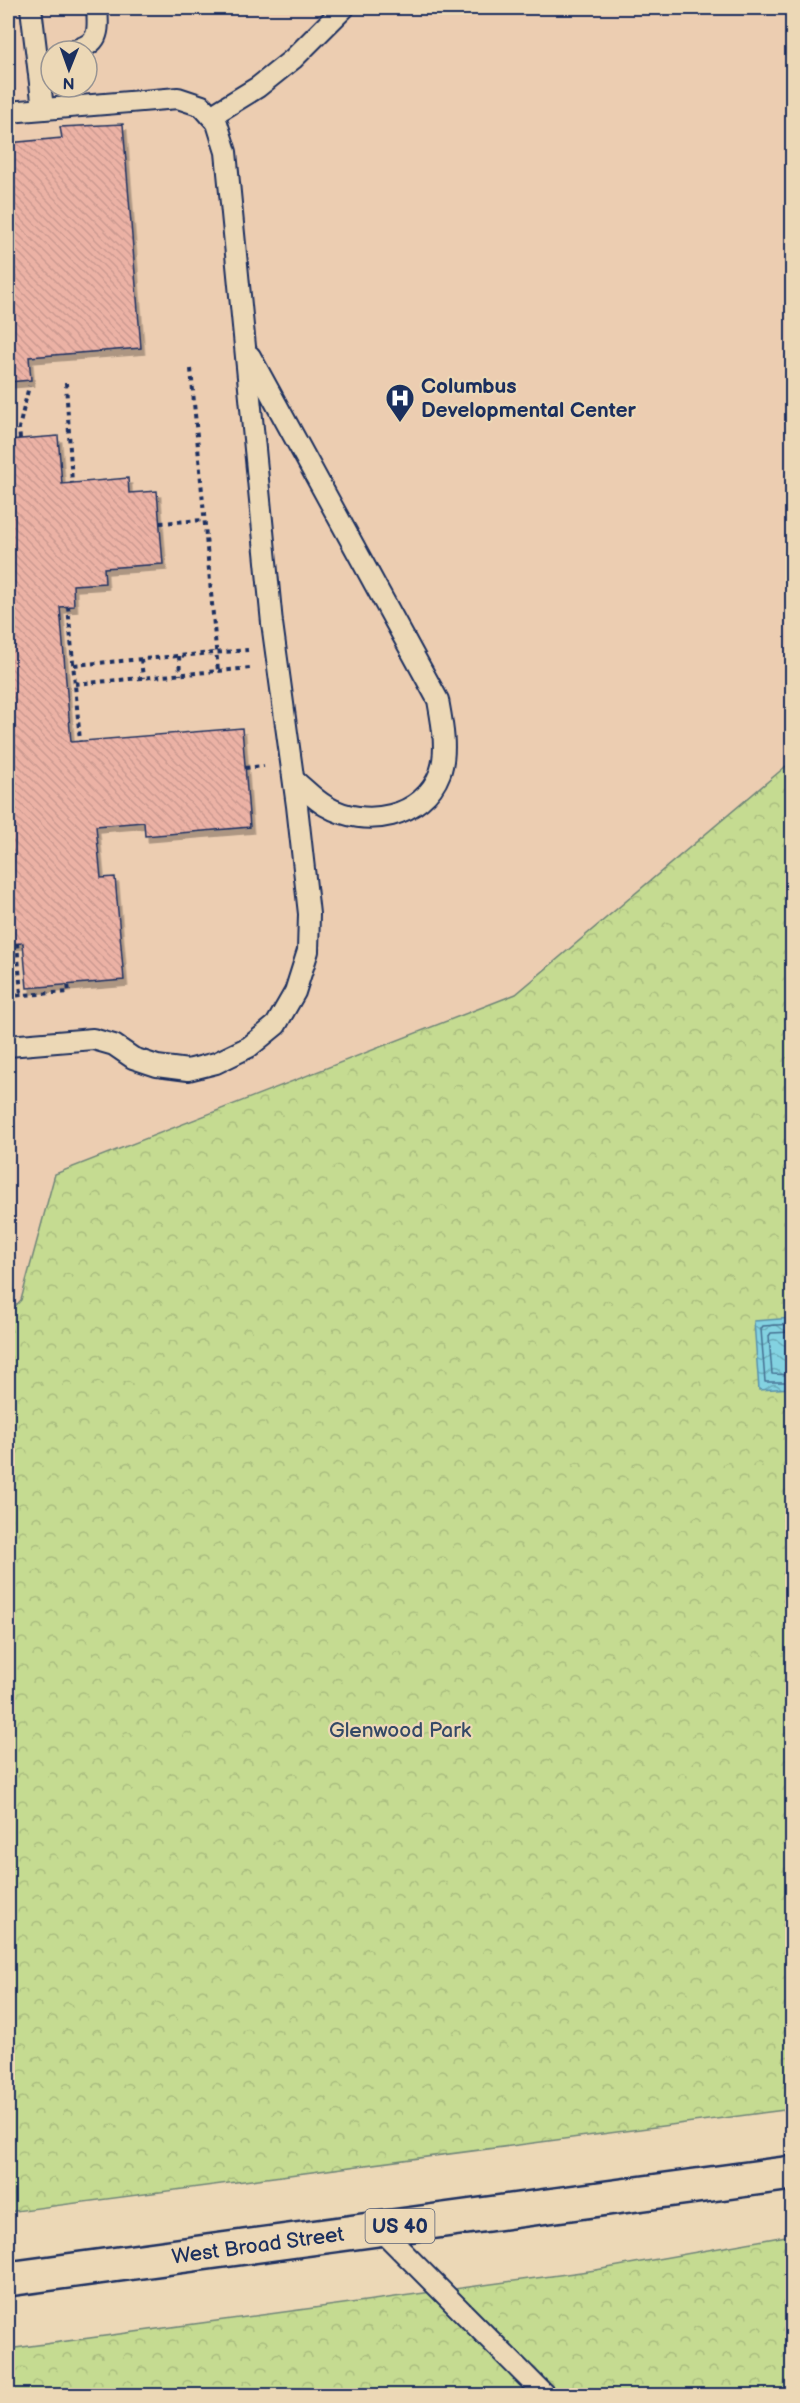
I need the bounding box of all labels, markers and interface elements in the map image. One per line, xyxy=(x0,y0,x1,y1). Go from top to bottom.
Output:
north arrow xyxy=(39,39,99,99)
text: N xyxy=(63,73,75,92)
place label: Columbus Developmental Center xyxy=(421,374,637,423)
hospital icon: Columbus Developmental Center xyxy=(384,382,416,424)
park label: Glenwood Park xyxy=(329,1718,472,1743)
road number: US 40 xyxy=(366,2209,434,2243)
street label: West Broad Street xyxy=(170,2222,346,2270)

